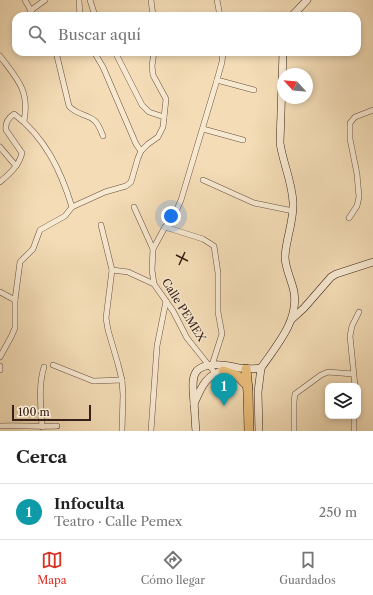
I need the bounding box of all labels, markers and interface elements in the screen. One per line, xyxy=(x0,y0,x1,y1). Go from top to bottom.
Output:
search box xyxy=(12,12,361,56)
icon: search xyxy=(26,23,48,45)
text: Buscar aquí xyxy=(58,25,141,44)
north arrow xyxy=(277,68,313,104)
your location xyxy=(161,206,181,226)
street label: Calle PEMEX xyxy=(159,276,209,345)
pin: 1 xyxy=(211,373,237,406)
map controls xyxy=(325,383,361,419)
button: layers xyxy=(325,383,361,419)
scale bar xyxy=(12,403,91,422)
text: 100 m xyxy=(18,405,50,419)
text: Cerca xyxy=(16,447,67,467)
text: Infoculta xyxy=(54,494,124,513)
text: 1 xyxy=(26,504,32,520)
text: 250 m xyxy=(319,504,357,520)
text: Teatro · Calle Pemex xyxy=(54,513,182,529)
tab: Mapa xyxy=(37,549,67,587)
tab: Cómo llegar xyxy=(141,549,205,587)
tab: Guardados xyxy=(279,549,336,587)

